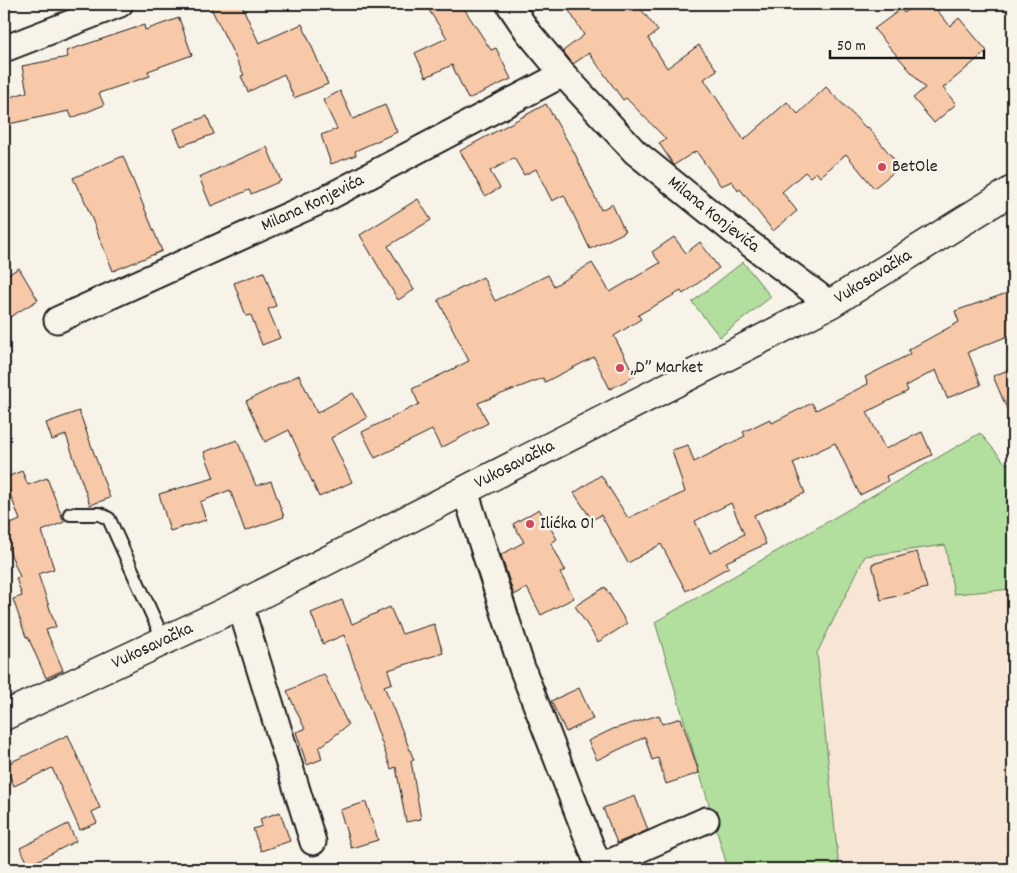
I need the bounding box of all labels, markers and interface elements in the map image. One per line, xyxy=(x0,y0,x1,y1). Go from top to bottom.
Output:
scale bar xyxy=(830,28,983,60)
text: 50 m xyxy=(837,36,866,58)
place label: BetOle xyxy=(892,155,938,180)
marker: BetOle xyxy=(876,161,888,173)
street label: Milana Konjevića xyxy=(257,168,369,239)
street label: Milana Konjevića xyxy=(662,170,765,259)
street label: Vukosavačka xyxy=(830,243,917,311)
place label: „D” Market xyxy=(630,356,704,381)
marker: „D” Market xyxy=(614,362,626,374)
street label: Vukosavačka xyxy=(470,434,559,496)
place label: Ilićka 01 xyxy=(540,512,594,537)
marker: Ilićka 01 xyxy=(524,518,536,530)
street label: Vukosavačka xyxy=(108,616,198,676)

